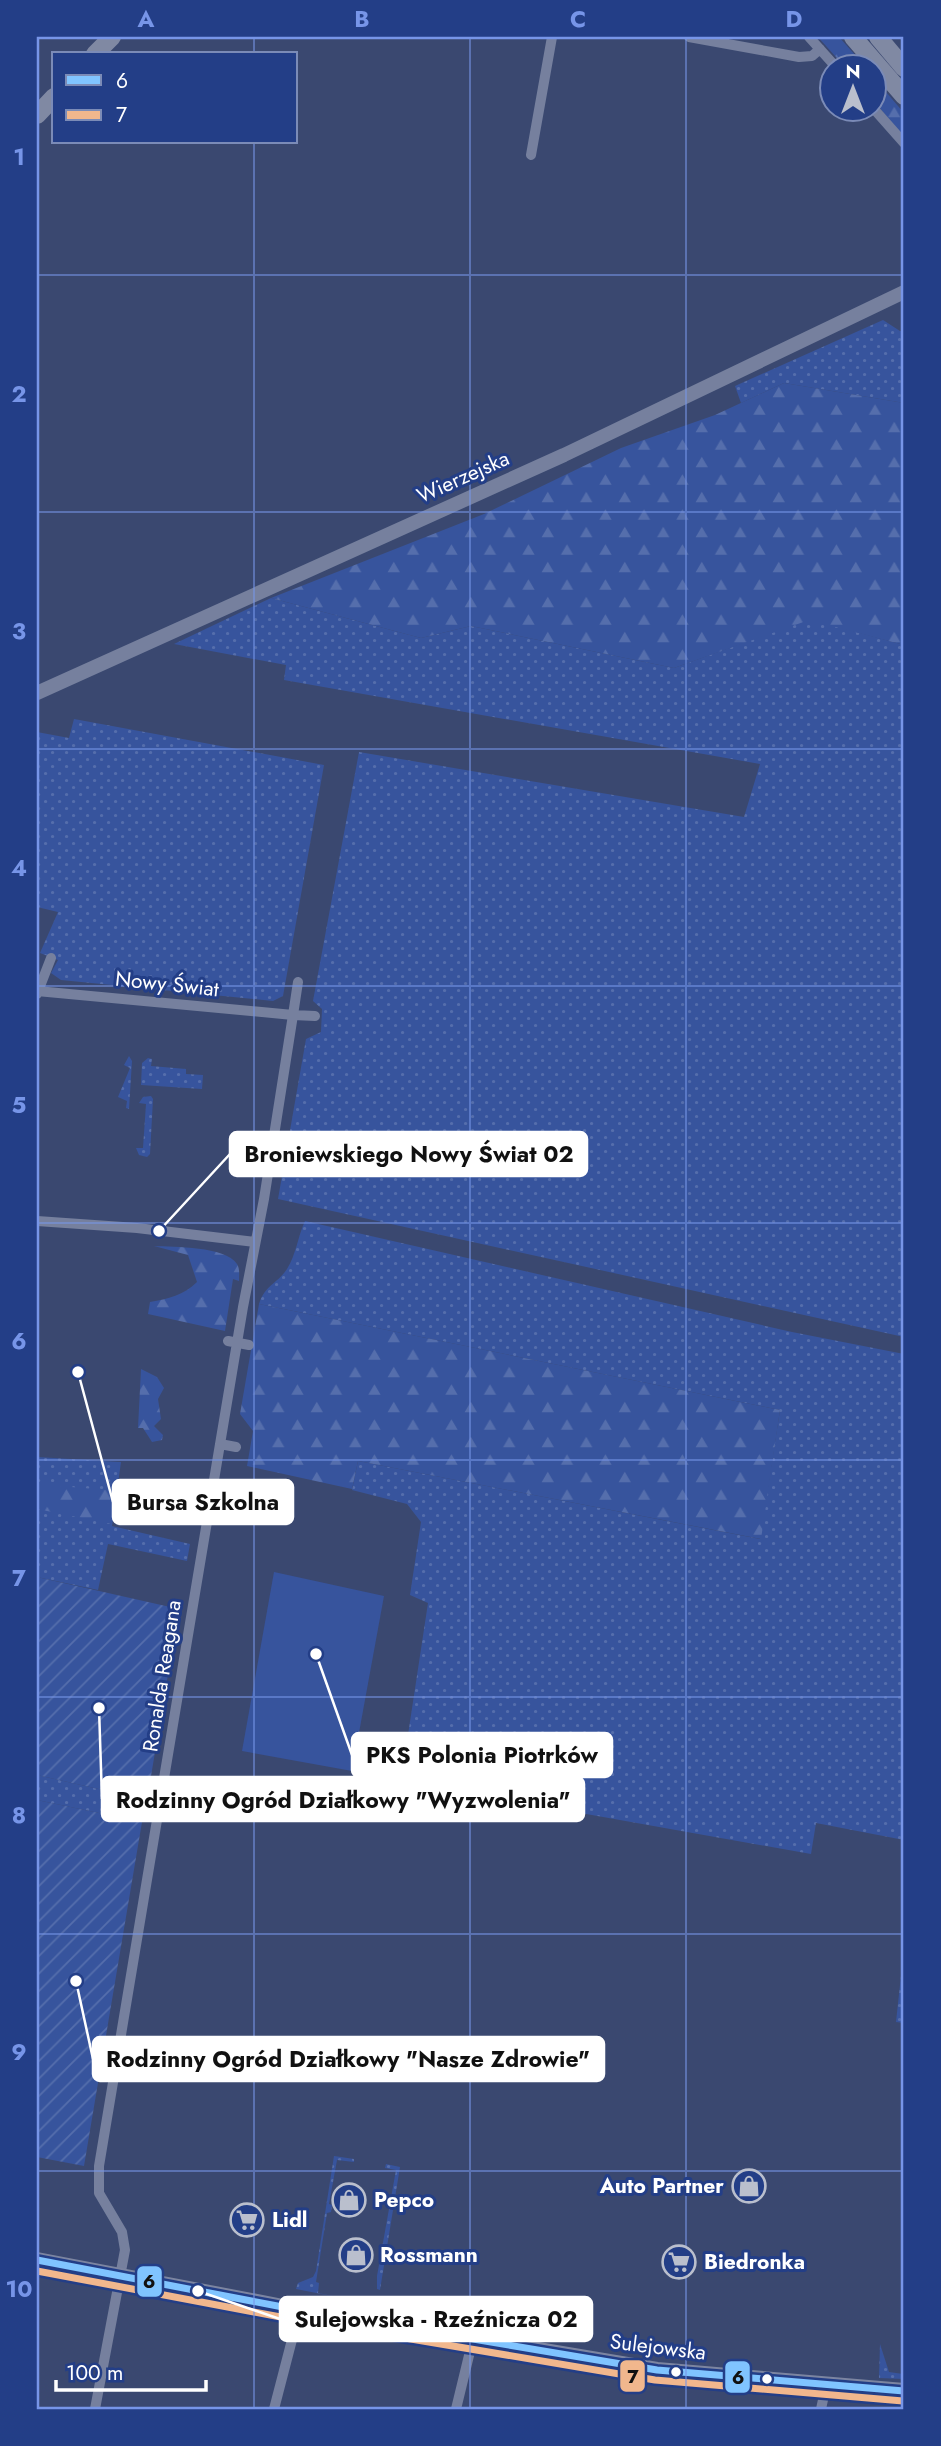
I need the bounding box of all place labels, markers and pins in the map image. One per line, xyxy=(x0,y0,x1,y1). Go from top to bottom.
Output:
callout: Broniewskiego Nowy Świat 02 xyxy=(230,1132,587,1176)
callout: Bursa Szkolna xyxy=(113,1480,293,1524)
callout: PKS Polonia Piotrków xyxy=(352,1733,612,1777)
callout: Rodzinny Ogród Działkowy "Wyzwolenia" xyxy=(102,1777,584,1821)
callout: Rodzinny Ogród Działkowy "Nasze Zdrowie" xyxy=(93,2037,604,2081)
shop icon: Auto Partner xyxy=(730,2167,768,2205)
place label: Auto Partner xyxy=(599,2171,724,2201)
shop icon: Pepco xyxy=(330,2181,368,2219)
place label: Pepco xyxy=(374,2185,434,2215)
supermarket icon: Lidl xyxy=(228,2201,266,2239)
place label: Lidl xyxy=(272,2205,308,2235)
shop icon: Rossmann xyxy=(337,2236,375,2274)
place label: Rossmann xyxy=(380,2240,478,2270)
supermarket icon: Biedronka xyxy=(660,2243,698,2281)
place label: Biedronka xyxy=(704,2247,805,2277)
callout: Sulejowska - Rzeźnicza 02 xyxy=(280,2297,592,2341)
unlabelled marker xyxy=(669,2365,683,2379)
unlabelled marker xyxy=(760,2372,774,2386)

